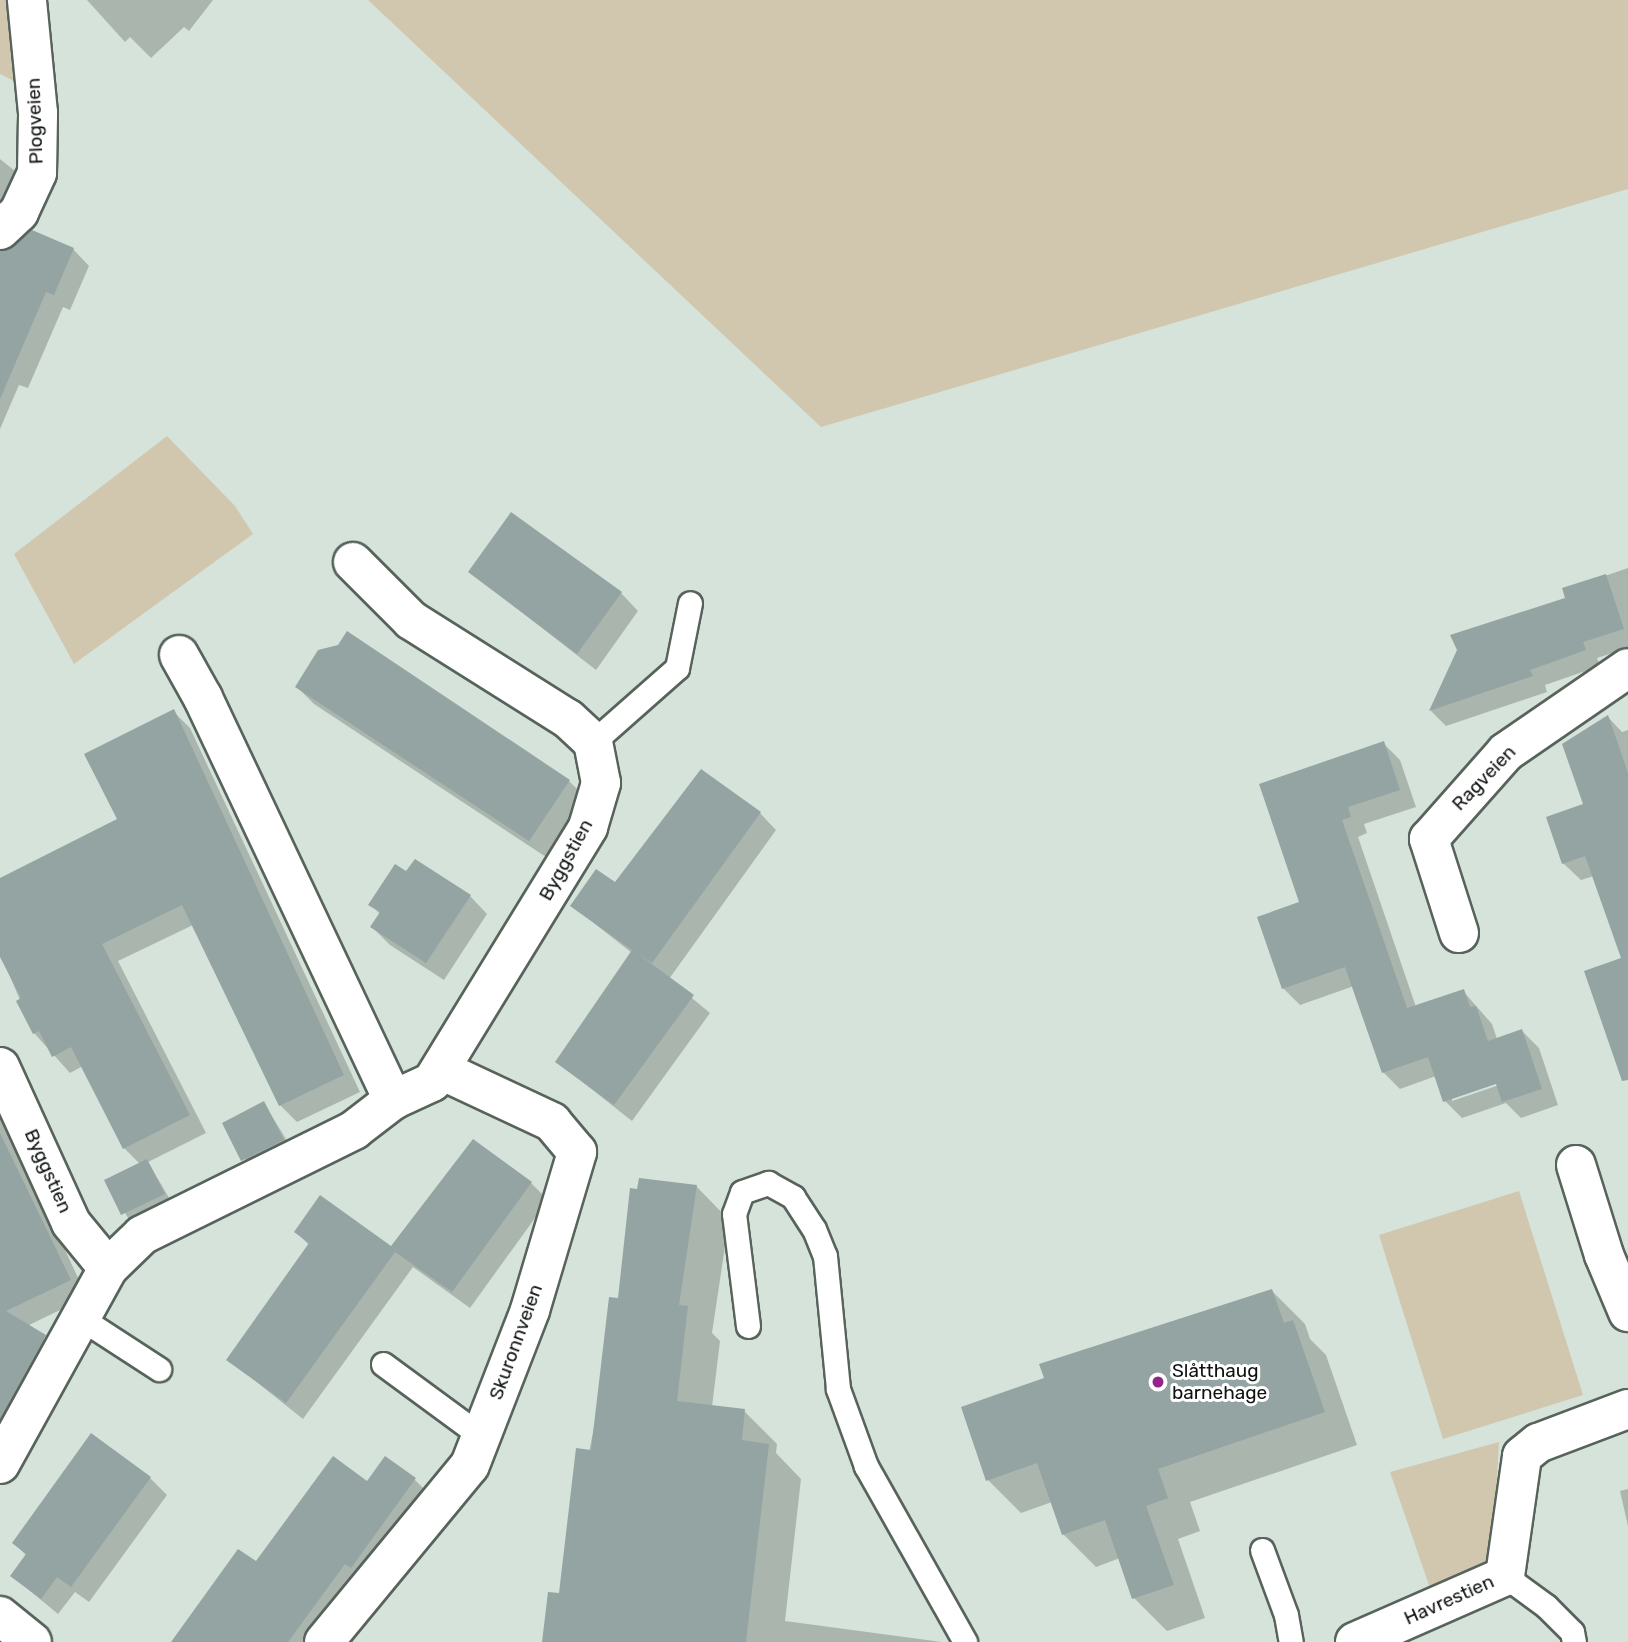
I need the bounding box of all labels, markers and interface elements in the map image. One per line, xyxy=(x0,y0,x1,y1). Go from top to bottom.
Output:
street label: Plogveien xyxy=(22,77,48,165)
street label: Ragveien xyxy=(1447,741,1521,815)
street label: Byggstien xyxy=(534,815,598,905)
street label: Byggstien xyxy=(19,1126,77,1216)
street label: Skuronnveien xyxy=(485,1281,547,1403)
place label: Slåtthaug barnehage xyxy=(1172,1360,1267,1404)
marker: Slåtthaug barnehage xyxy=(1150,1374,1166,1390)
street label: Havrestien xyxy=(1401,1570,1497,1630)

